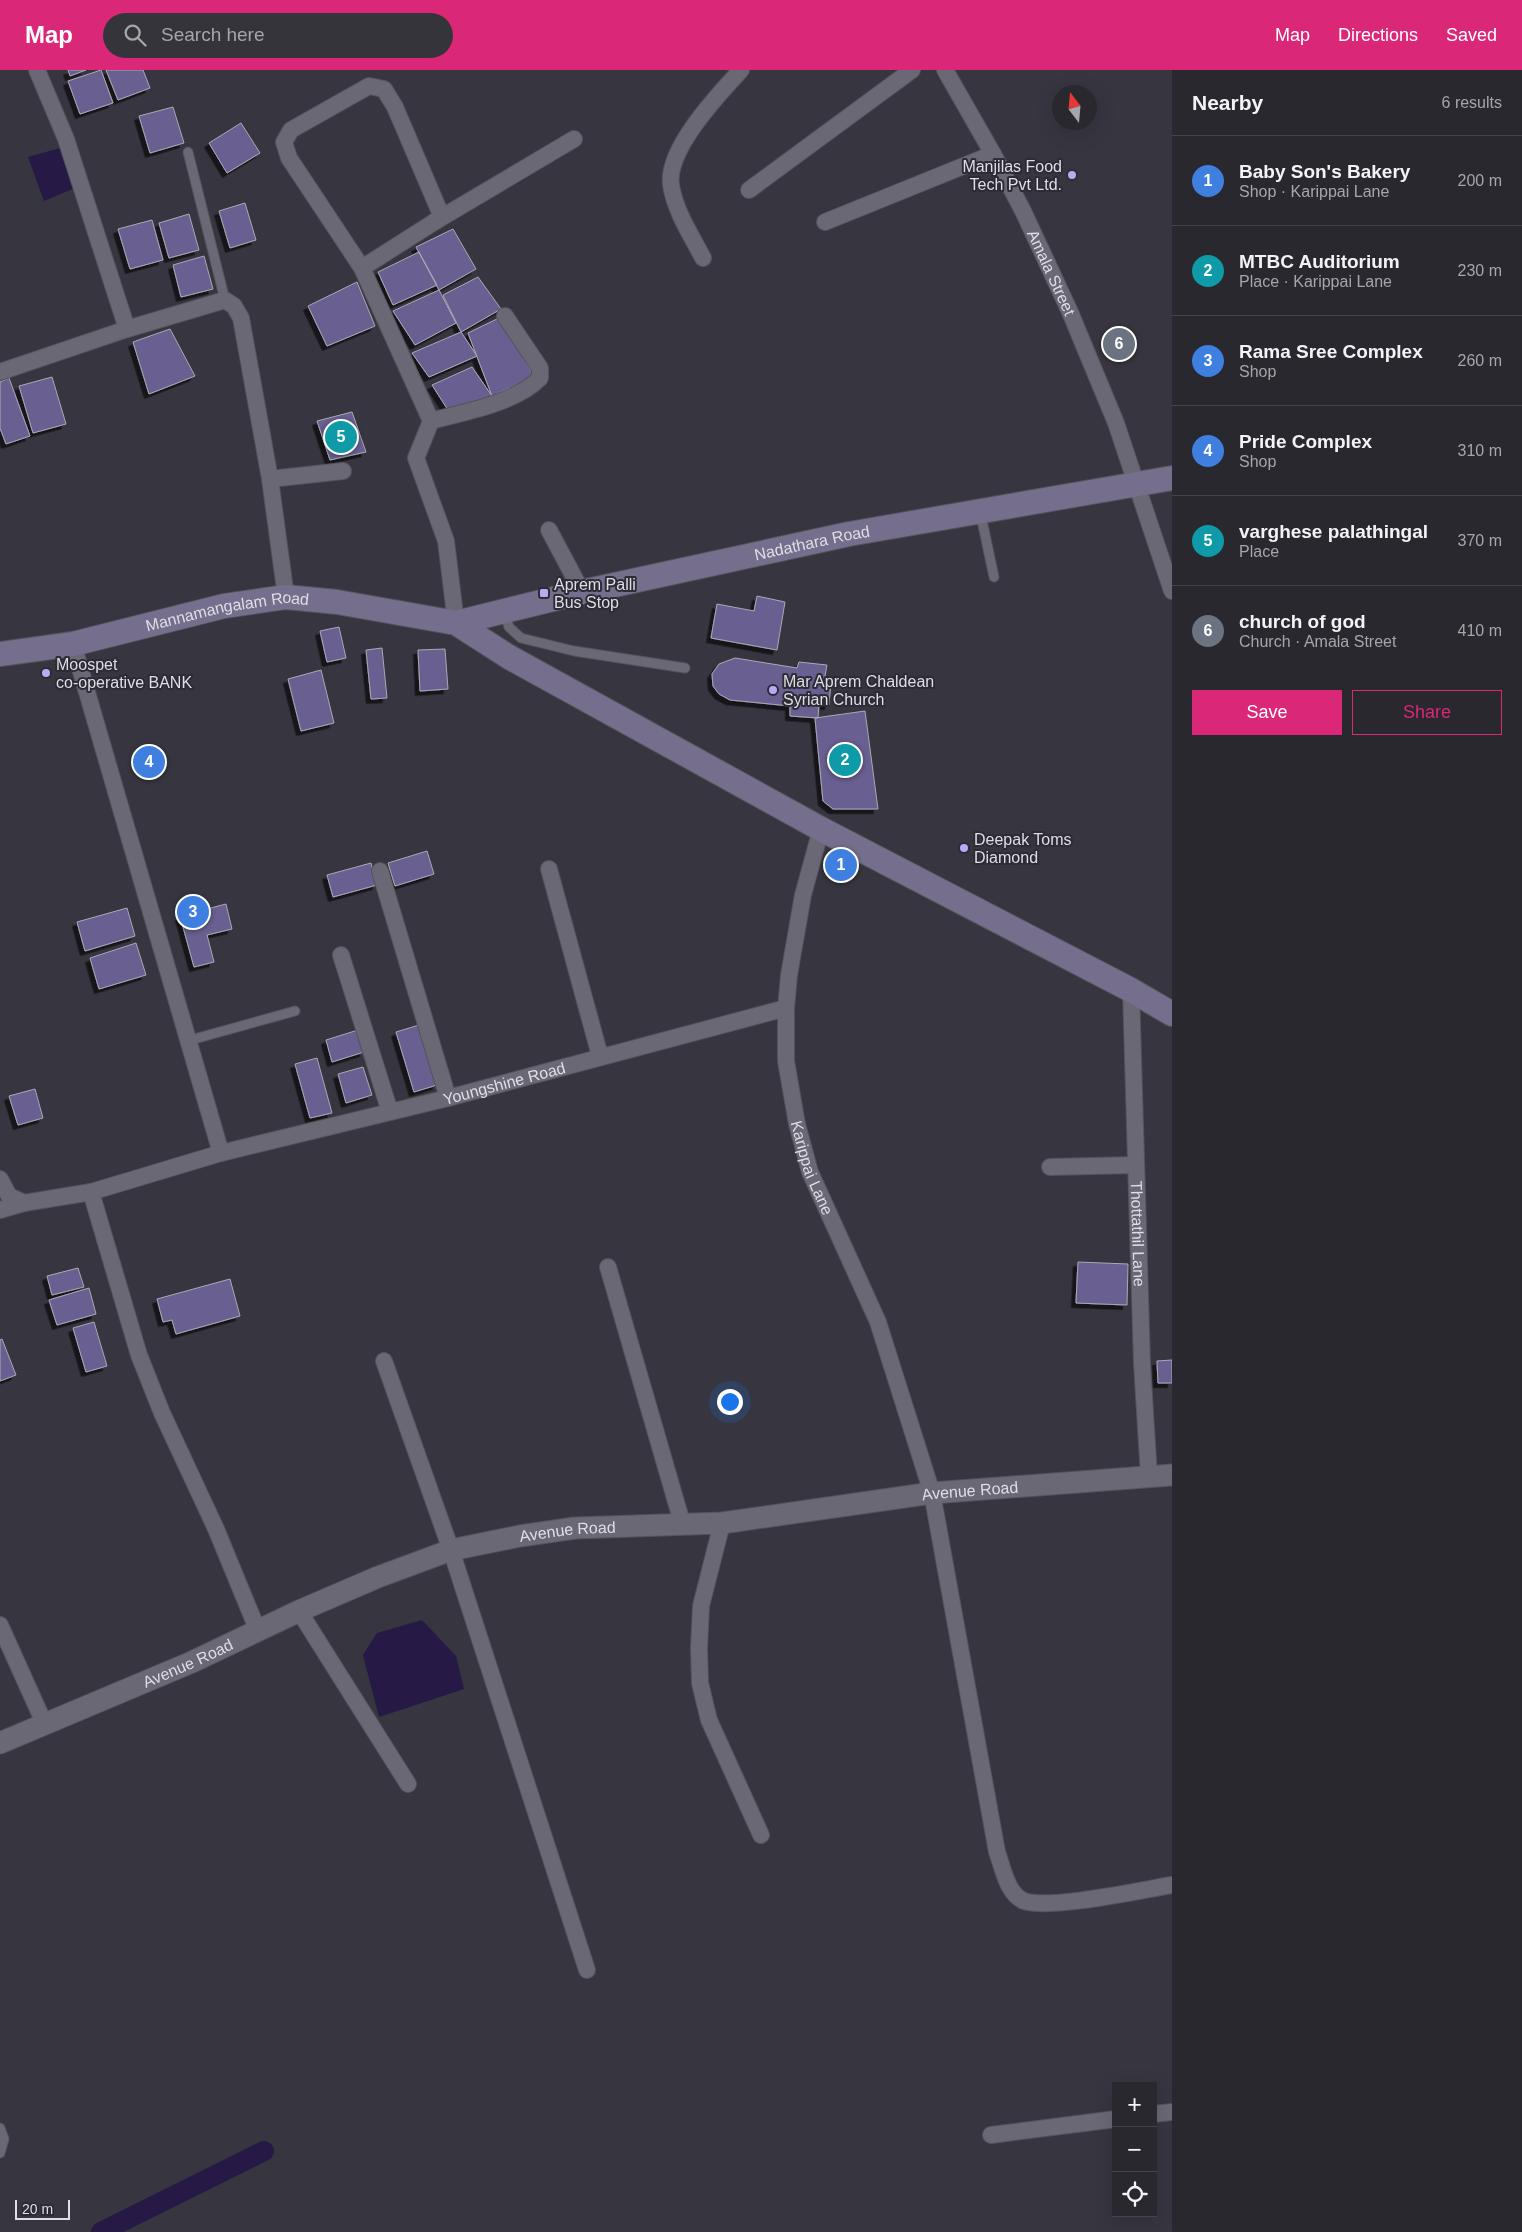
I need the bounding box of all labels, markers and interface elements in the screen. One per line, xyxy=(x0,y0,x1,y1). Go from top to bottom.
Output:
search box xyxy=(103,13,453,58)
text: Map xyxy=(25,21,73,48)
icon: search xyxy=(121,21,149,49)
text: Search here xyxy=(161,24,265,45)
text: Map xyxy=(1275,25,1310,45)
text: Directions xyxy=(1338,25,1418,45)
text: Saved xyxy=(1446,25,1497,45)
north arrow xyxy=(1052,85,1097,130)
text: Nearby xyxy=(1192,91,1263,114)
text: 6 results xyxy=(1442,94,1502,111)
place label: Manjilas Food Tech Pvt Ltd. xyxy=(962,158,1062,193)
text: Baby Son's Bakery xyxy=(1239,161,1410,182)
marker: Manjilas Food Tech Pvt Ltd. xyxy=(1066,169,1078,181)
text: 1 xyxy=(1204,172,1212,189)
text: 200 m xyxy=(1458,172,1502,189)
text: Shop · Karippai Lane xyxy=(1239,183,1389,200)
street label: Amala Street xyxy=(1024,227,1079,318)
text: MTBC Auditorium xyxy=(1239,251,1400,272)
text: 2 xyxy=(1204,262,1212,279)
text: 230 m xyxy=(1458,262,1502,279)
text: Place · Karippai Lane xyxy=(1239,273,1392,290)
pin: 6 xyxy=(1103,325,1135,363)
text: Rama Sree Complex xyxy=(1239,341,1423,362)
text: 3 xyxy=(1204,352,1212,369)
text: 260 m xyxy=(1458,352,1502,369)
text: Shop xyxy=(1239,363,1276,380)
pin: 5 xyxy=(325,418,357,456)
text: Pride Complex xyxy=(1239,431,1372,452)
text: 4 xyxy=(1204,442,1212,459)
text: 310 m xyxy=(1458,442,1502,459)
text: Shop xyxy=(1239,453,1276,470)
text: varghese palathingal xyxy=(1239,521,1428,542)
street label: Nadathara Road xyxy=(753,523,871,563)
text: 5 xyxy=(1204,532,1212,549)
text: 370 m xyxy=(1458,532,1502,549)
text: Place xyxy=(1239,543,1279,560)
place label: Aprem Palli Bus Stop xyxy=(554,576,636,611)
marker: Aprem Palli Bus Stop xyxy=(538,587,550,599)
street label: Mannamangalam Road xyxy=(144,589,310,634)
text: church of god xyxy=(1239,611,1366,632)
text: 6 xyxy=(1204,622,1212,639)
text: 410 m xyxy=(1458,622,1502,639)
text: Church · Amala Street xyxy=(1239,633,1396,650)
place label: Moospet co-operative BANK xyxy=(56,656,192,691)
marker: Moospet co-operative BANK xyxy=(40,667,52,679)
place label: Mar Aprem Chaldean Syrian Church xyxy=(783,673,934,708)
marker: Mar Aprem Chaldean Syrian Church xyxy=(767,684,779,696)
button: Save xyxy=(1192,690,1342,735)
button: Share xyxy=(1352,690,1502,735)
pin: 2 xyxy=(829,741,861,779)
pin: 4 xyxy=(133,743,165,781)
place label: Deepak Toms Diamond xyxy=(974,831,1072,866)
marker: Deepak Toms Diamond xyxy=(958,842,970,854)
pin: 1 xyxy=(825,846,857,884)
pin: 3 xyxy=(177,893,209,931)
street label: Youngshine Road xyxy=(441,1059,567,1108)
street label: Karippai Lane xyxy=(787,1119,836,1218)
street label: Thottathil Lane xyxy=(1128,1181,1148,1287)
your location xyxy=(717,1389,743,1415)
street label: Avenue Road xyxy=(921,1479,1019,1503)
street label: Avenue Road xyxy=(518,1519,616,1545)
street label: Avenue Road xyxy=(140,1636,236,1691)
map controls xyxy=(1112,2082,1157,2217)
button: + xyxy=(1112,2082,1157,2127)
button: − xyxy=(1112,2127,1157,2172)
button: locate xyxy=(1112,2172,1157,2217)
scale bar xyxy=(15,2197,70,2220)
text: 20 m xyxy=(22,2201,53,2217)

